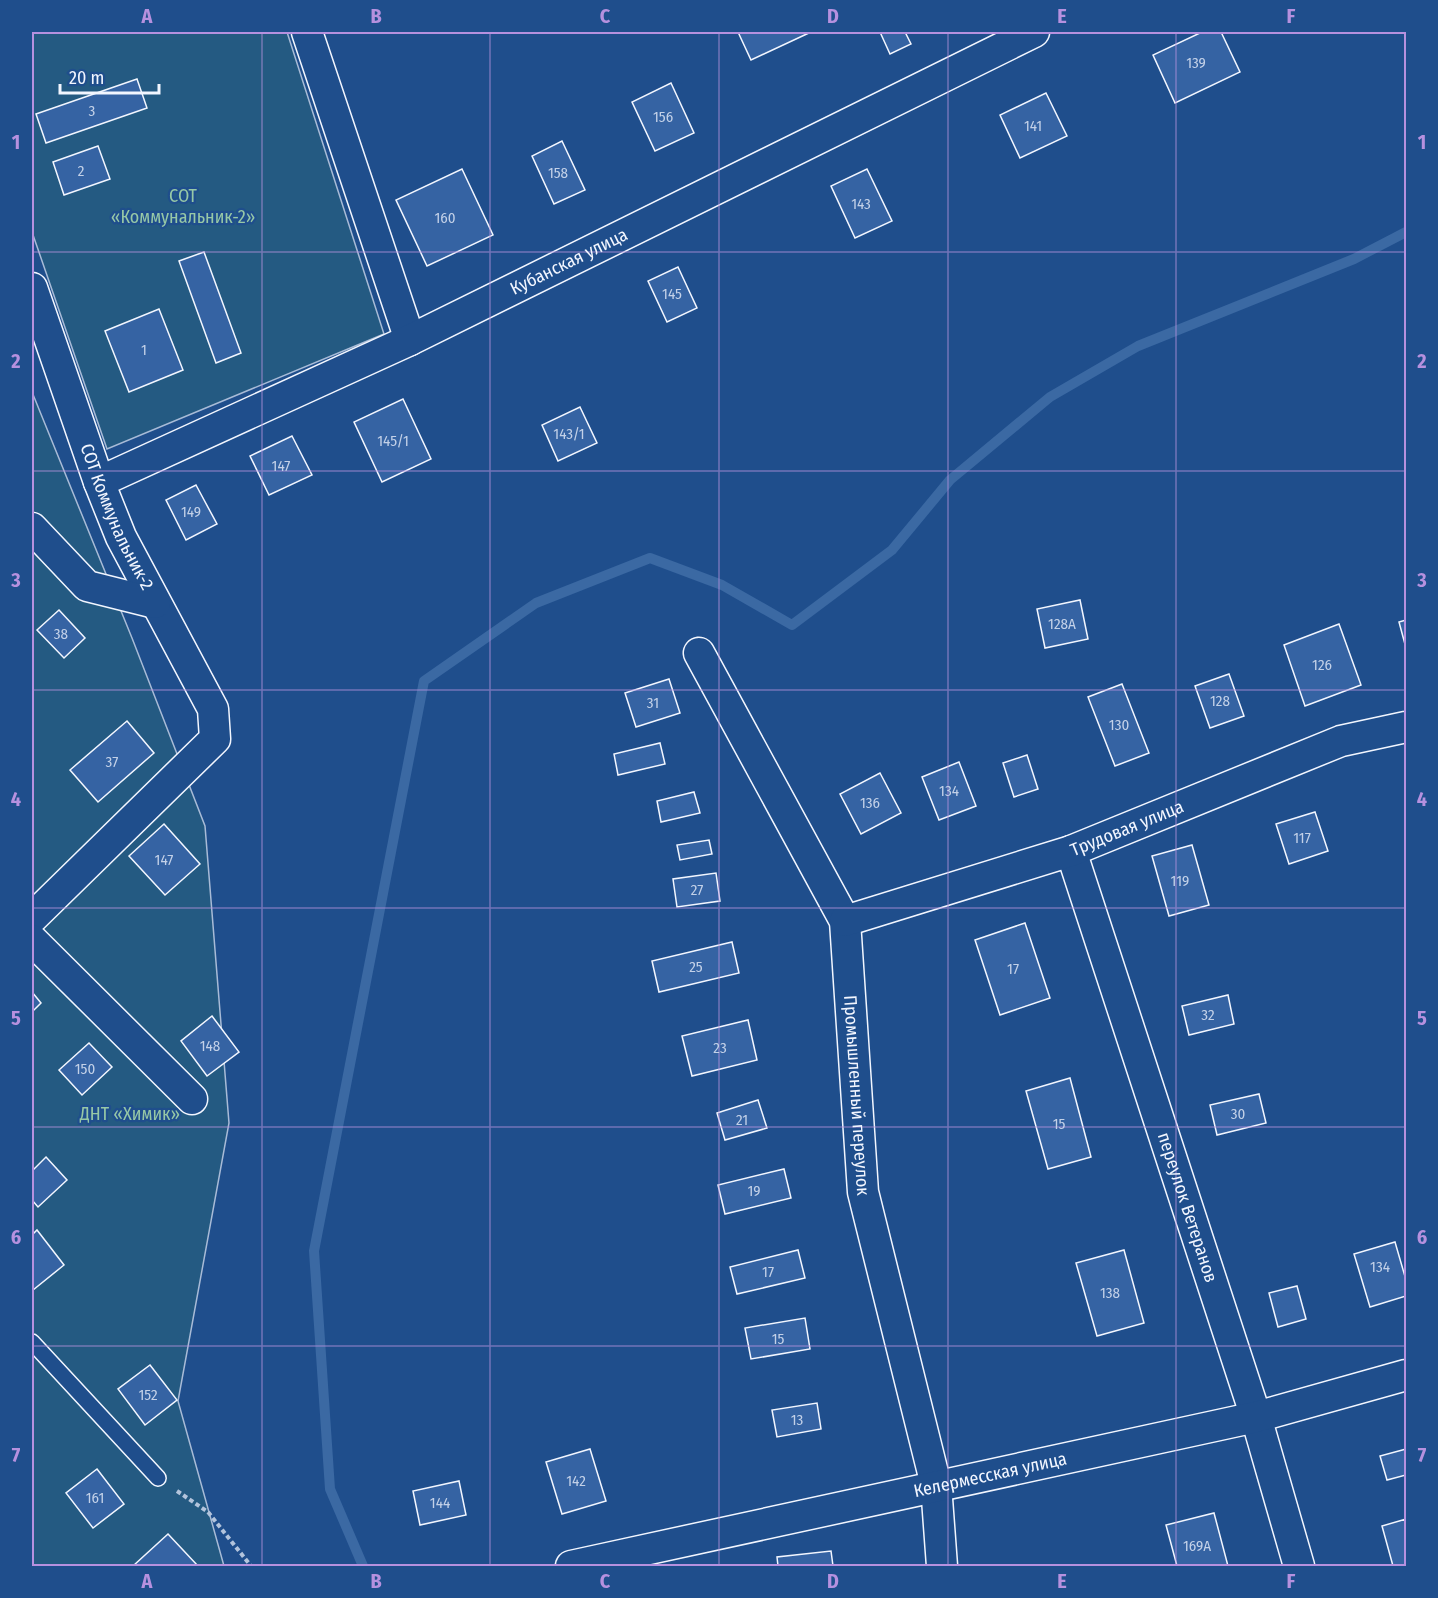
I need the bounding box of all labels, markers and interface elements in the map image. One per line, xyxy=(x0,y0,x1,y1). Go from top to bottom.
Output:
text: A xyxy=(141,4,154,28)
text: B xyxy=(370,4,382,28)
text: C xyxy=(600,4,611,28)
text: D xyxy=(827,4,839,28)
text: E xyxy=(1057,4,1067,28)
text: F xyxy=(1287,4,1296,28)
house number: 139 xyxy=(1186,54,1206,72)
scale bar xyxy=(60,57,159,95)
text: 20 m xyxy=(69,67,104,89)
house number: 3 xyxy=(89,102,96,120)
house number: 156 xyxy=(653,108,673,126)
house number: 141 xyxy=(1024,117,1042,135)
text: 1 xyxy=(12,130,20,154)
text: 1 xyxy=(1418,130,1426,154)
house number: 2 xyxy=(78,162,85,180)
house number: 158 xyxy=(548,164,568,182)
park label: СОТ «Коммунальник-2» xyxy=(111,185,255,228)
house number: 143 xyxy=(851,195,871,213)
house number: 160 xyxy=(434,209,456,227)
street label: Кубанская улица xyxy=(506,223,631,300)
house number: 145 xyxy=(662,285,682,303)
house number: 1 xyxy=(141,341,147,359)
text: 2 xyxy=(10,349,21,373)
text: 2 xyxy=(1416,349,1427,373)
house number: 143/1 xyxy=(553,425,585,443)
house number: 145/1 xyxy=(377,432,409,450)
street label: СОТ Коммунальник-2 xyxy=(76,441,158,594)
house number: 147 xyxy=(272,457,290,475)
house number: 149 xyxy=(181,503,201,521)
text: 3 xyxy=(10,568,21,592)
text: 3 xyxy=(1416,568,1427,592)
house number: 128А xyxy=(1048,615,1076,633)
house number: 38 xyxy=(54,625,68,643)
house number: 126 xyxy=(1312,656,1332,674)
house number: 128 xyxy=(1210,692,1230,710)
house number: 31 xyxy=(647,694,659,712)
house number: 130 xyxy=(1109,716,1129,734)
house number: 37 xyxy=(106,753,118,771)
house number: 134 xyxy=(939,782,959,800)
text: 4 xyxy=(11,787,21,811)
text: 4 xyxy=(1417,787,1427,811)
house number: 136 xyxy=(860,794,880,812)
street label: Трудовая улица xyxy=(1067,795,1187,861)
house number: 117 xyxy=(1293,829,1311,847)
house number: 147 xyxy=(155,851,173,869)
house number: 119 xyxy=(1171,872,1189,890)
house number: 27 xyxy=(691,881,703,899)
house number: 25 xyxy=(689,958,703,976)
house number: 17 xyxy=(1007,960,1019,978)
street label: Промышленный переулок xyxy=(839,994,874,1197)
text: 5 xyxy=(11,1006,21,1030)
house number: 32 xyxy=(1201,1006,1215,1024)
text: 5 xyxy=(1417,1006,1427,1030)
house number: 148 xyxy=(200,1037,220,1055)
house number: 23 xyxy=(713,1039,727,1057)
house number: 150 xyxy=(75,1060,95,1078)
park label: ДНТ «Химик» xyxy=(79,1103,180,1125)
house number: 30 xyxy=(1231,1105,1245,1123)
house number: 21 xyxy=(736,1111,748,1129)
house number: 15 xyxy=(1053,1115,1065,1133)
street label: переулок Ветеранов xyxy=(1153,1130,1222,1285)
house number: 19 xyxy=(747,1182,761,1200)
text: 6 xyxy=(11,1225,21,1249)
text: 6 xyxy=(1417,1225,1427,1249)
house number: 134 xyxy=(1370,1258,1390,1276)
house number: 17 xyxy=(762,1263,774,1281)
house number: 138 xyxy=(1100,1284,1120,1302)
house number: 15 xyxy=(772,1330,784,1348)
house number: 152 xyxy=(138,1386,158,1404)
house number: 13 xyxy=(791,1411,804,1429)
text: 7 xyxy=(12,1443,21,1467)
text: 7 xyxy=(1418,1443,1427,1467)
street label: Келермесская улица xyxy=(912,1447,1069,1502)
house number: 142 xyxy=(566,1472,586,1490)
house number: 161 xyxy=(86,1489,104,1507)
house number: 144 xyxy=(430,1494,450,1512)
house number: 169А xyxy=(1183,1537,1211,1555)
text: A xyxy=(141,1569,154,1593)
text: B xyxy=(370,1569,382,1593)
text: C xyxy=(600,1569,611,1593)
text: D xyxy=(827,1569,839,1593)
text: E xyxy=(1057,1569,1067,1593)
text: F xyxy=(1287,1569,1296,1593)

